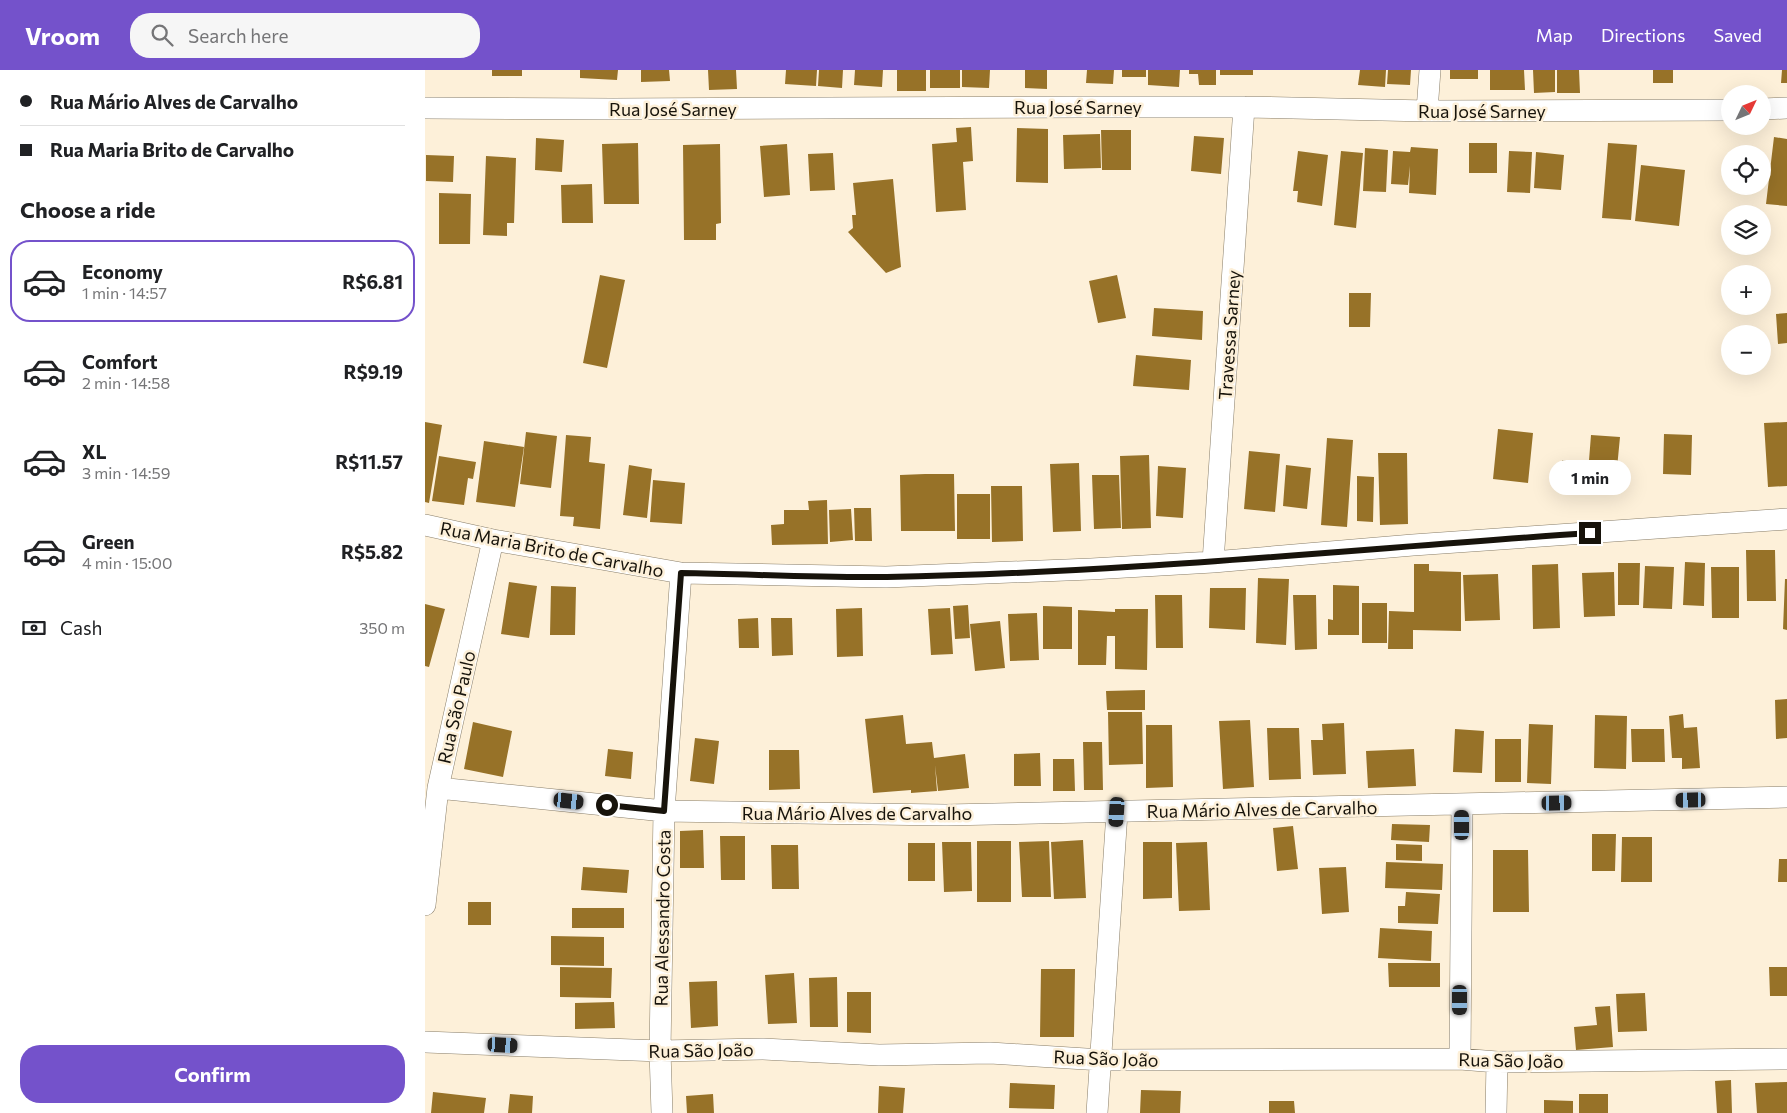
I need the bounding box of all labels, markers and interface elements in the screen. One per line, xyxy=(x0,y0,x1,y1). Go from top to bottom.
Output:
search box xyxy=(130,13,480,58)
text: Vroom xyxy=(25,21,100,50)
icon: search xyxy=(148,21,176,49)
text: Search here xyxy=(188,24,289,47)
text: Map xyxy=(1536,24,1573,46)
text: Directions xyxy=(1601,24,1685,46)
text: Saved xyxy=(1713,24,1762,46)
north arrow xyxy=(1721,85,1771,135)
map controls xyxy=(1721,85,1771,375)
text: Rua Mário Alves de Carvalho xyxy=(50,90,298,113)
street label: Rua José Sarney xyxy=(1014,96,1142,118)
street label: Rua José Sarney xyxy=(609,98,737,120)
street label: Rua José Sarney xyxy=(1418,100,1546,122)
text: Rua Maria Brito de Carvalho xyxy=(50,138,294,161)
button: locate xyxy=(1721,145,1771,195)
text: Choose a ride xyxy=(20,196,155,223)
button: layers xyxy=(1721,205,1771,255)
icon: car xyxy=(22,259,67,304)
text: Economy xyxy=(82,260,163,283)
button: + xyxy=(1721,265,1771,315)
street label: Travessa Sarney xyxy=(1213,269,1245,401)
text: R$6.81 xyxy=(342,270,403,293)
text: 1 min · 14:57 xyxy=(82,283,167,302)
button: − xyxy=(1721,325,1771,375)
icon: car xyxy=(22,349,67,394)
text: Comfort xyxy=(82,350,158,373)
text: R$9.19 xyxy=(344,360,403,383)
text: 2 min · 14:58 xyxy=(82,373,170,392)
icon: car xyxy=(22,439,67,484)
text: XL xyxy=(82,440,107,463)
text: R$11.57 xyxy=(335,450,403,473)
callout: 1 min xyxy=(1549,460,1631,496)
text: 3 min · 14:59 xyxy=(82,463,170,482)
text: 1 min xyxy=(1571,468,1609,487)
street label: Rua Maria Brito de Carvalho xyxy=(438,517,666,581)
route end xyxy=(1579,522,1601,544)
icon: car xyxy=(22,529,67,574)
text: Green xyxy=(82,530,134,553)
text: R$5.82 xyxy=(341,540,403,563)
text: 4 min · 15:00 xyxy=(82,553,173,572)
icon: cash xyxy=(20,614,48,642)
text: Cash xyxy=(60,616,102,639)
text: 350 m xyxy=(359,618,405,637)
street label: Rua São Paulo xyxy=(432,648,480,766)
car xyxy=(553,792,584,810)
car xyxy=(1675,792,1706,808)
route start xyxy=(596,794,618,816)
car xyxy=(1541,795,1572,811)
street label: Rua Mário Alves de Carvalho xyxy=(1146,796,1378,822)
car xyxy=(1108,797,1125,827)
street label: Rua Mário Alves de Carvalho xyxy=(742,802,972,824)
car xyxy=(1454,810,1469,840)
street label: Rua Alessandro Costa xyxy=(649,829,675,1007)
car xyxy=(1452,985,1467,1015)
car xyxy=(487,1037,518,1053)
street label: Rua São João xyxy=(648,1038,754,1062)
button: Confirm xyxy=(20,1045,405,1103)
street label: Rua São João xyxy=(1053,1045,1159,1071)
street label: Rua São João xyxy=(1458,1048,1564,1072)

